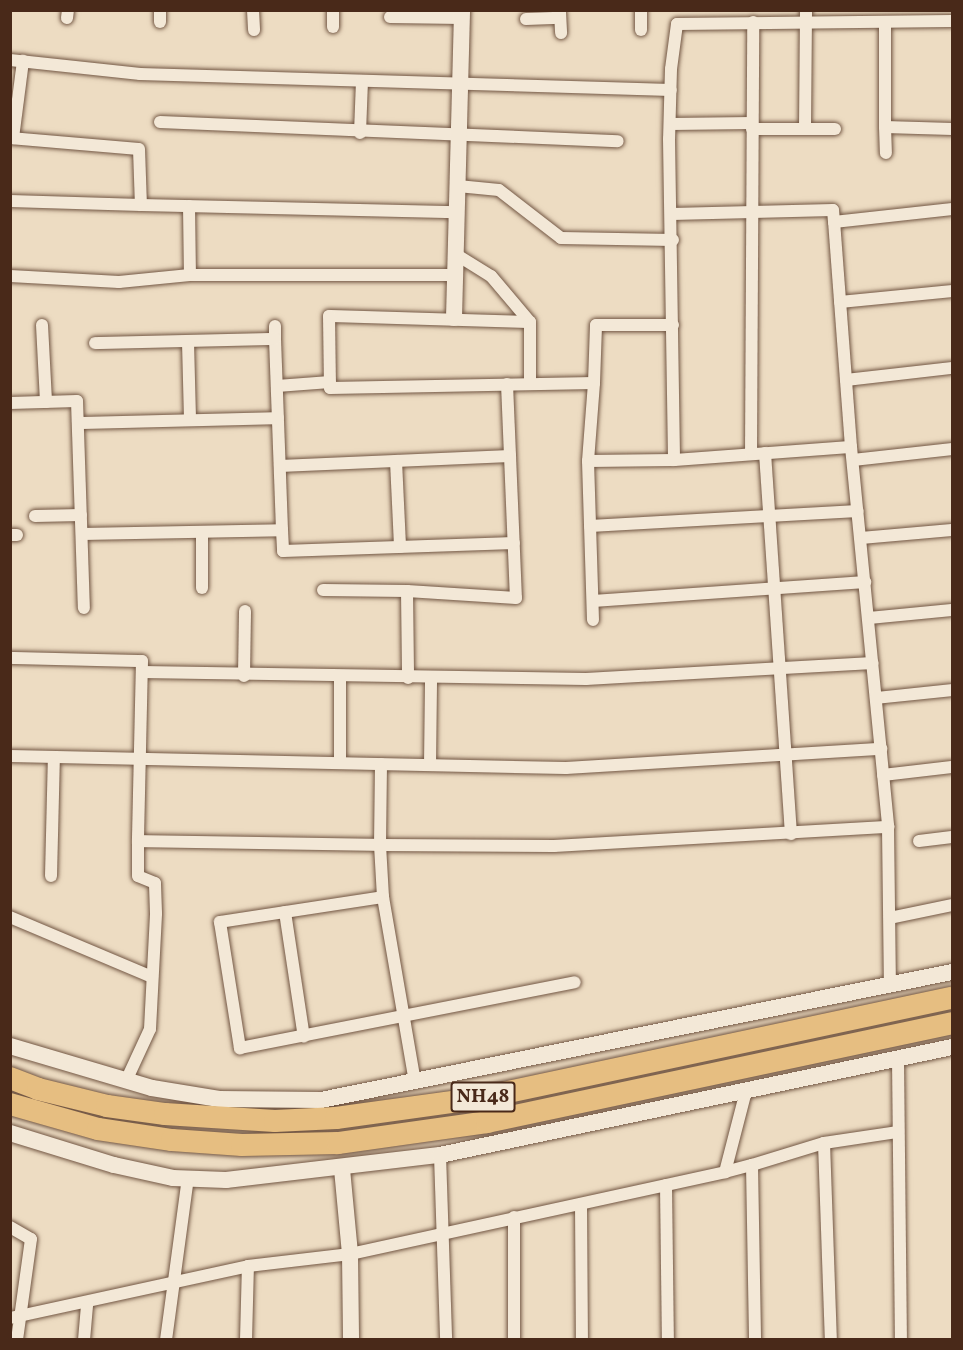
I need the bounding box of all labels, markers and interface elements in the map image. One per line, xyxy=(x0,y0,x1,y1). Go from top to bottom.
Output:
road number: NH48 xyxy=(450,1080,516,1114)

